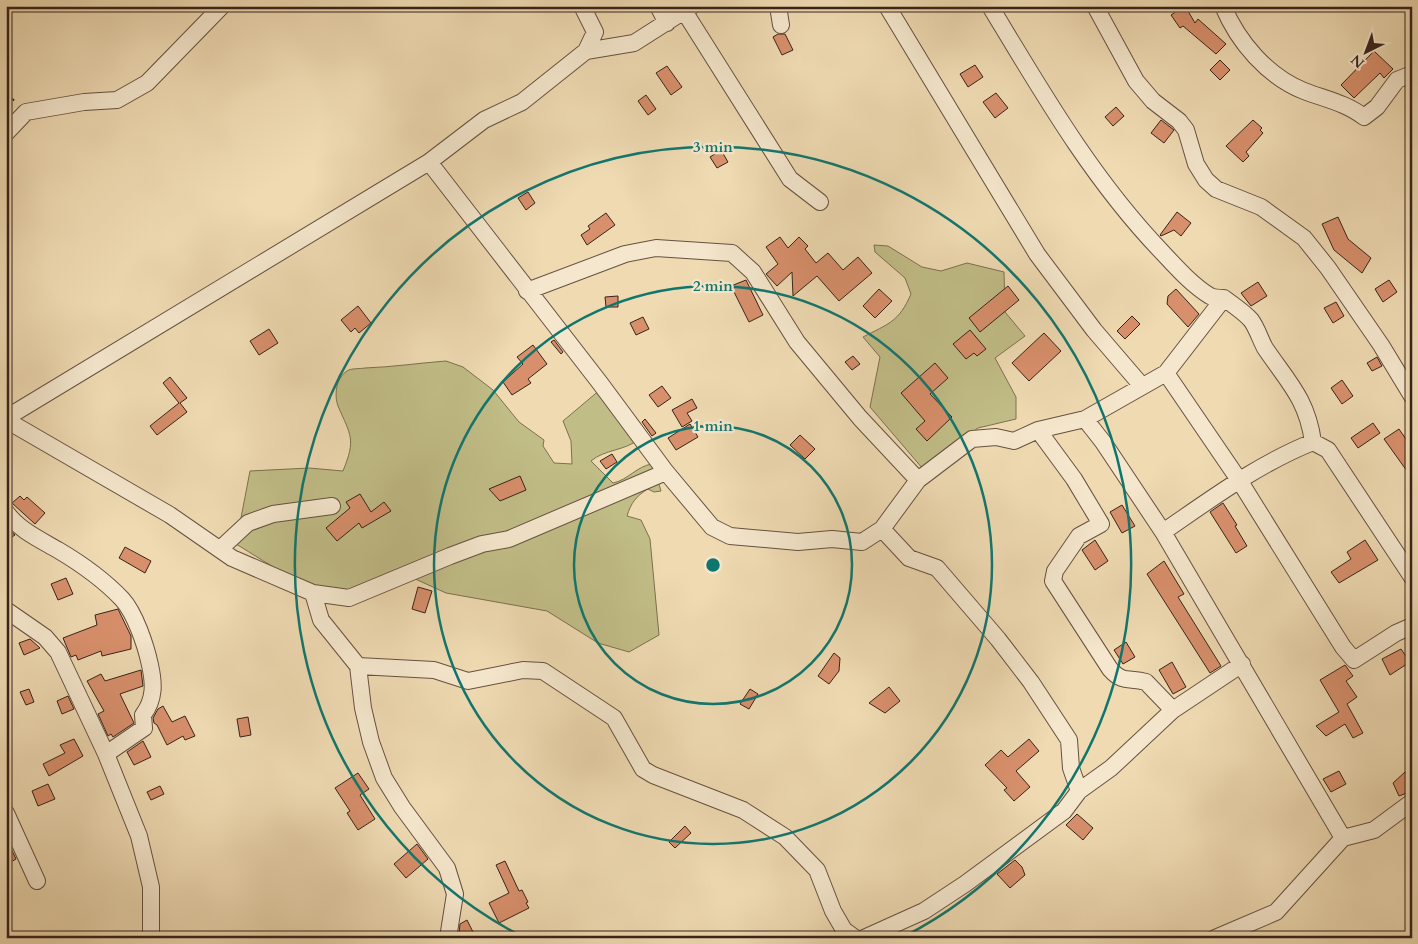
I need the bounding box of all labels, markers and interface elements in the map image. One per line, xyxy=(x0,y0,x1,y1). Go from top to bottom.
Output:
north arrow xyxy=(1340,28,1390,78)
text: N xyxy=(1347,50,1369,72)
text: 3 min xyxy=(693,137,733,157)
text: 2 min xyxy=(693,276,733,296)
text: 1 min xyxy=(693,416,733,436)
centre of rings xyxy=(704,556,722,574)

